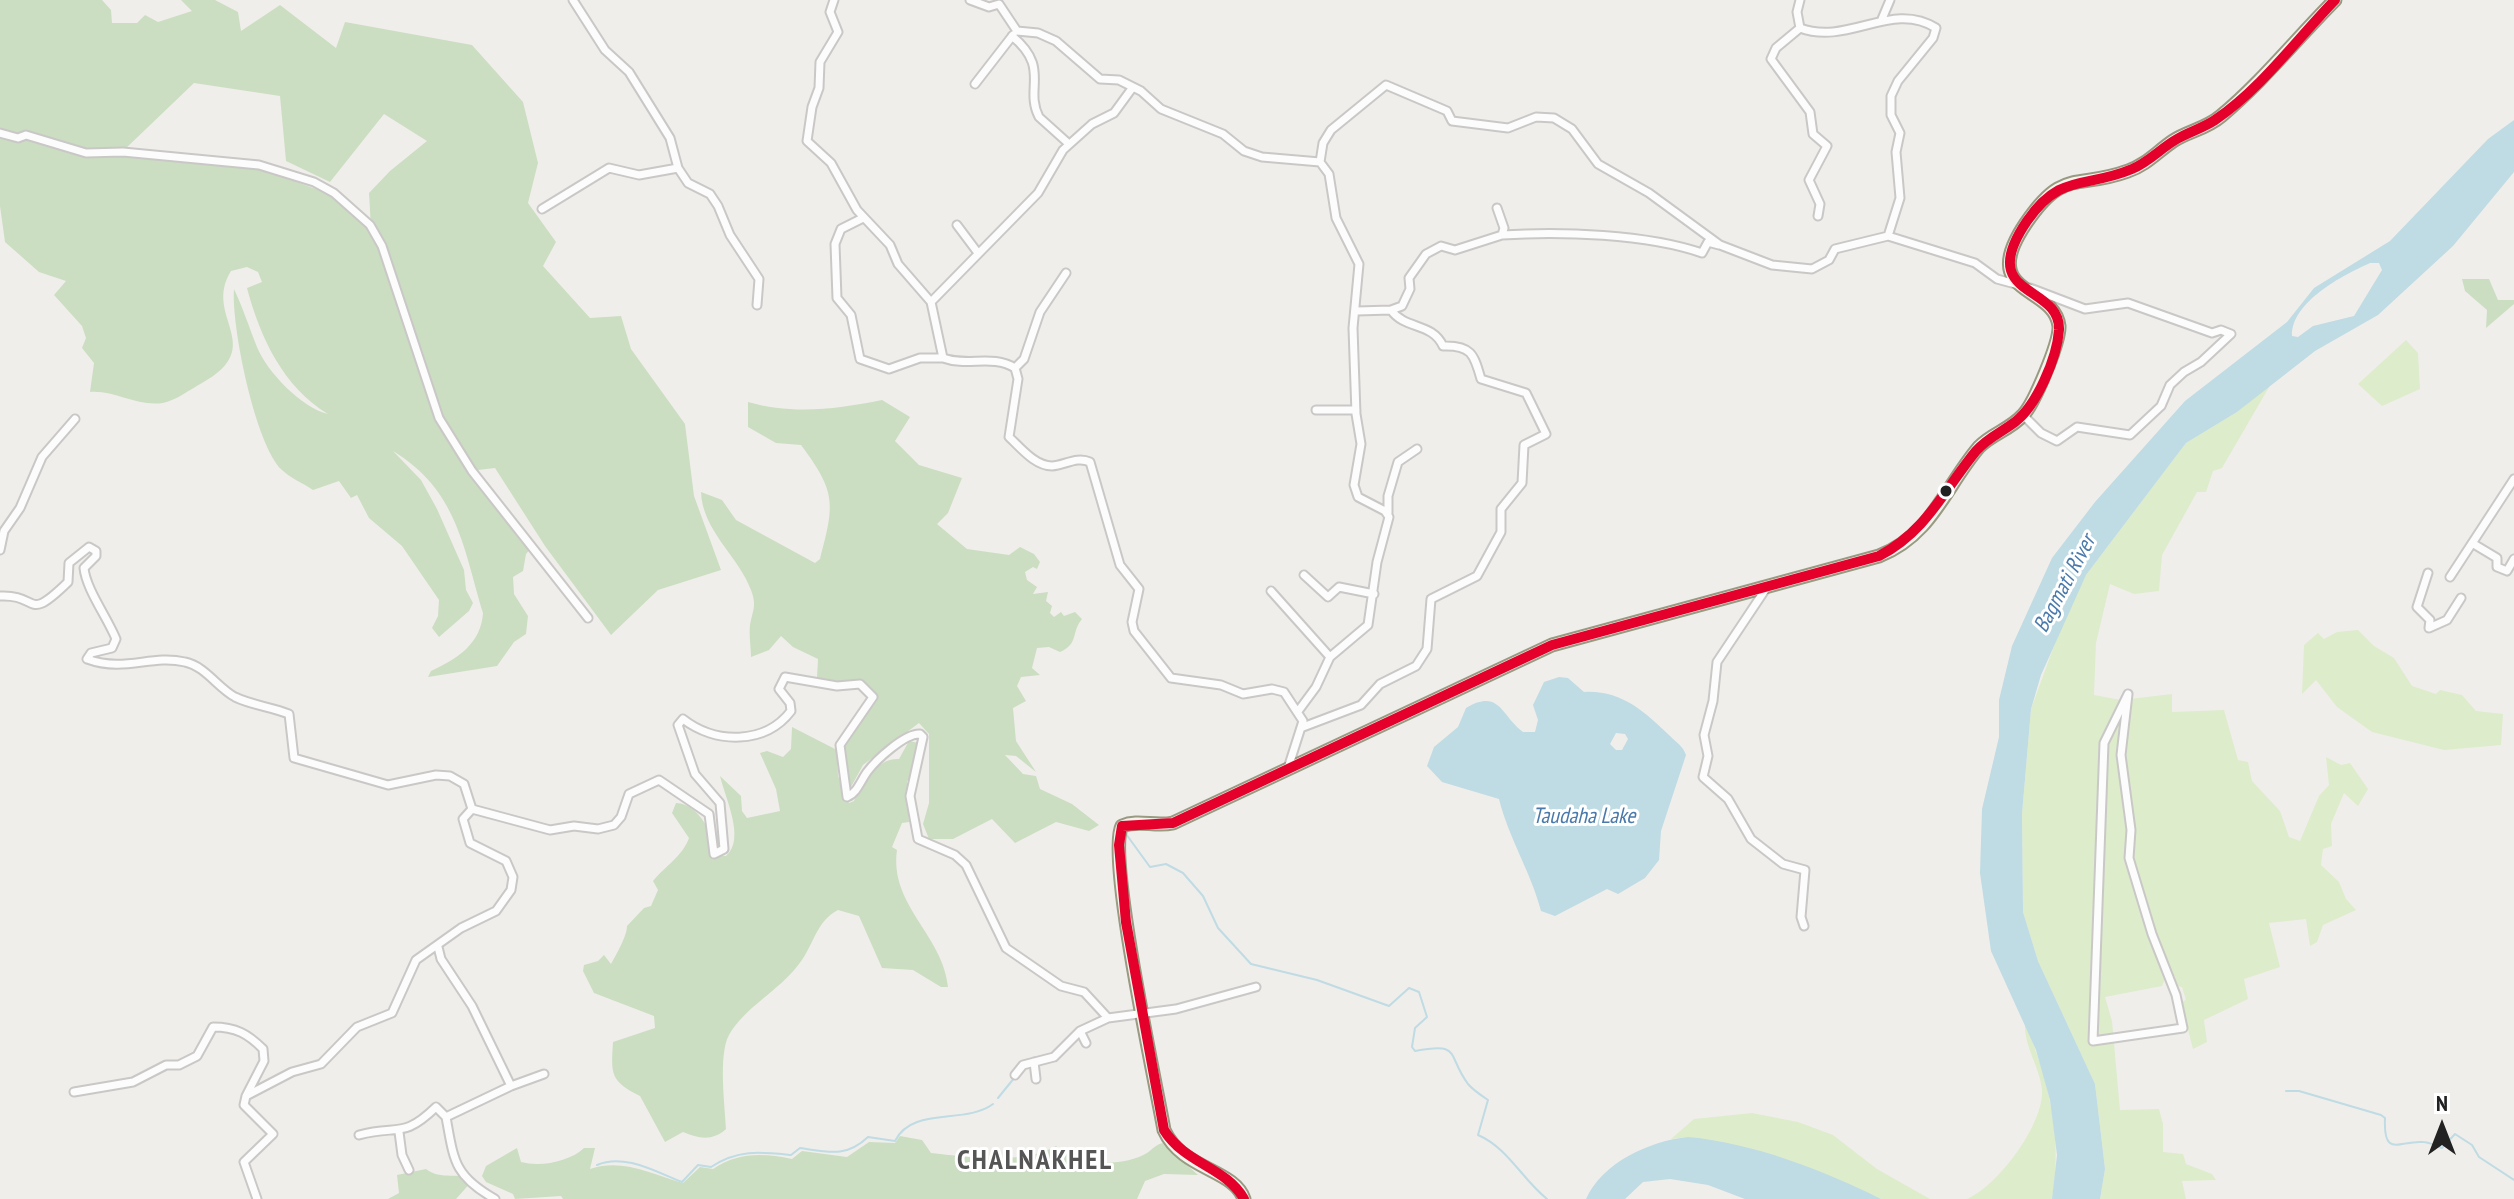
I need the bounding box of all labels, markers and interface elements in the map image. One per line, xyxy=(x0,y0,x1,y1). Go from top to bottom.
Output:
unlabelled marker xyxy=(1938,483,1954,499)
water label: Bagmati River xyxy=(2028,531,2102,637)
water label: Taudaha Lake xyxy=(1533,804,1635,830)
north arrow xyxy=(2402,1087,2482,1167)
text: N xyxy=(2436,1089,2448,1117)
district label: CHALNAKHEL xyxy=(957,1144,1113,1178)

